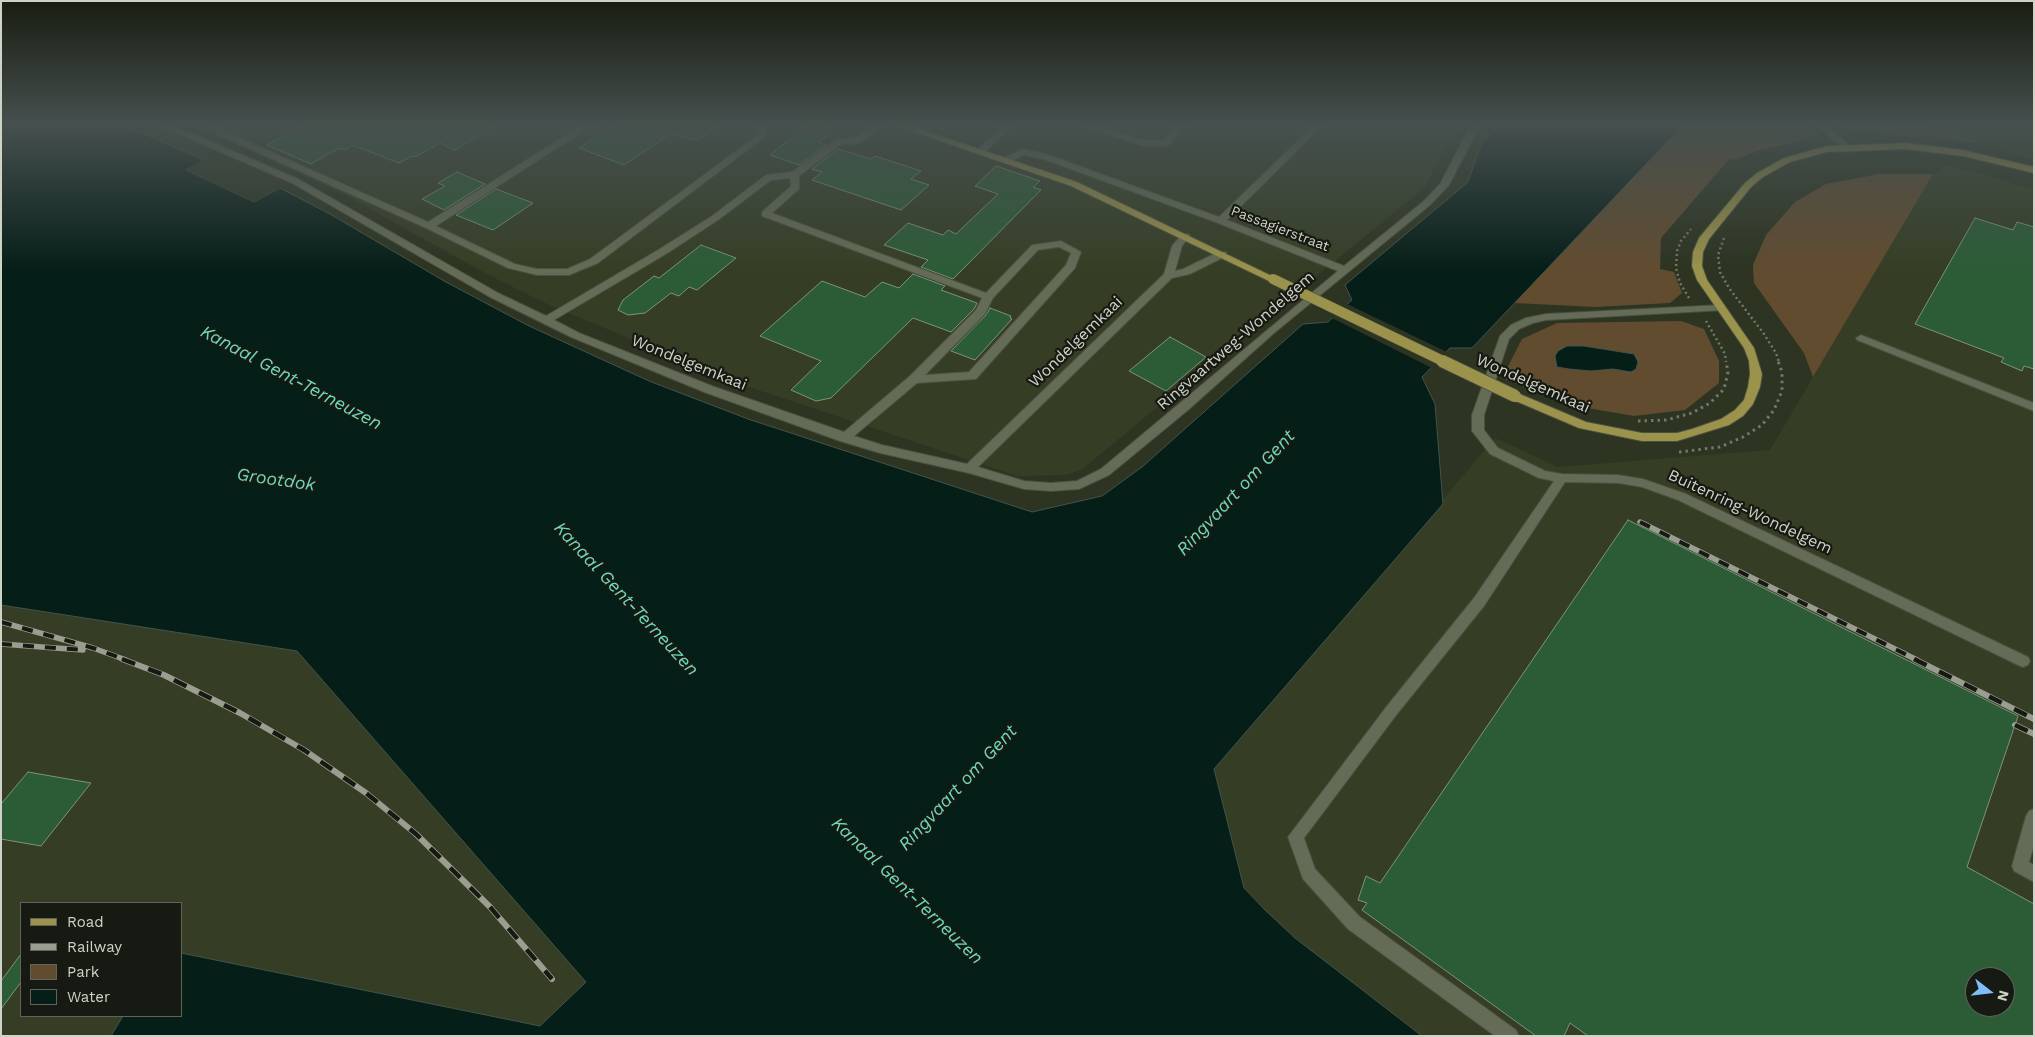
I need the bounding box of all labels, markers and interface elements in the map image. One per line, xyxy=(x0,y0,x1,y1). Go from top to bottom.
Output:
street label: Passagierstraat xyxy=(1228,203,1332,255)
street label: Ringvaartweg-Wondelgem xyxy=(1153,267,1319,415)
street label: Wondelgemkaai xyxy=(1025,292,1127,392)
water label: Kanaal Gent-Terneuzen xyxy=(197,321,385,435)
street label: Wondelgemkaai xyxy=(628,331,750,395)
street label: Wondelgemkaai xyxy=(1473,350,1593,418)
water label: Ringvaart om Gent xyxy=(1172,426,1300,560)
water label: Grootdok xyxy=(235,464,317,496)
street label: Buitenring-Wondelgem xyxy=(1665,466,1835,558)
water label: Kanaal Gent-Terneuzen xyxy=(549,518,703,680)
water label: Ringvaart om Gent xyxy=(894,721,1022,855)
water label: Kanaal Gent-Terneuzen xyxy=(827,813,987,969)
legend xyxy=(20,902,182,1017)
text: Road xyxy=(67,913,104,931)
text: Railway xyxy=(67,938,122,956)
text: Park xyxy=(67,963,99,981)
north arrow xyxy=(1965,967,2015,1017)
text: Water xyxy=(67,988,110,1006)
text: N xyxy=(1994,989,2013,1003)

